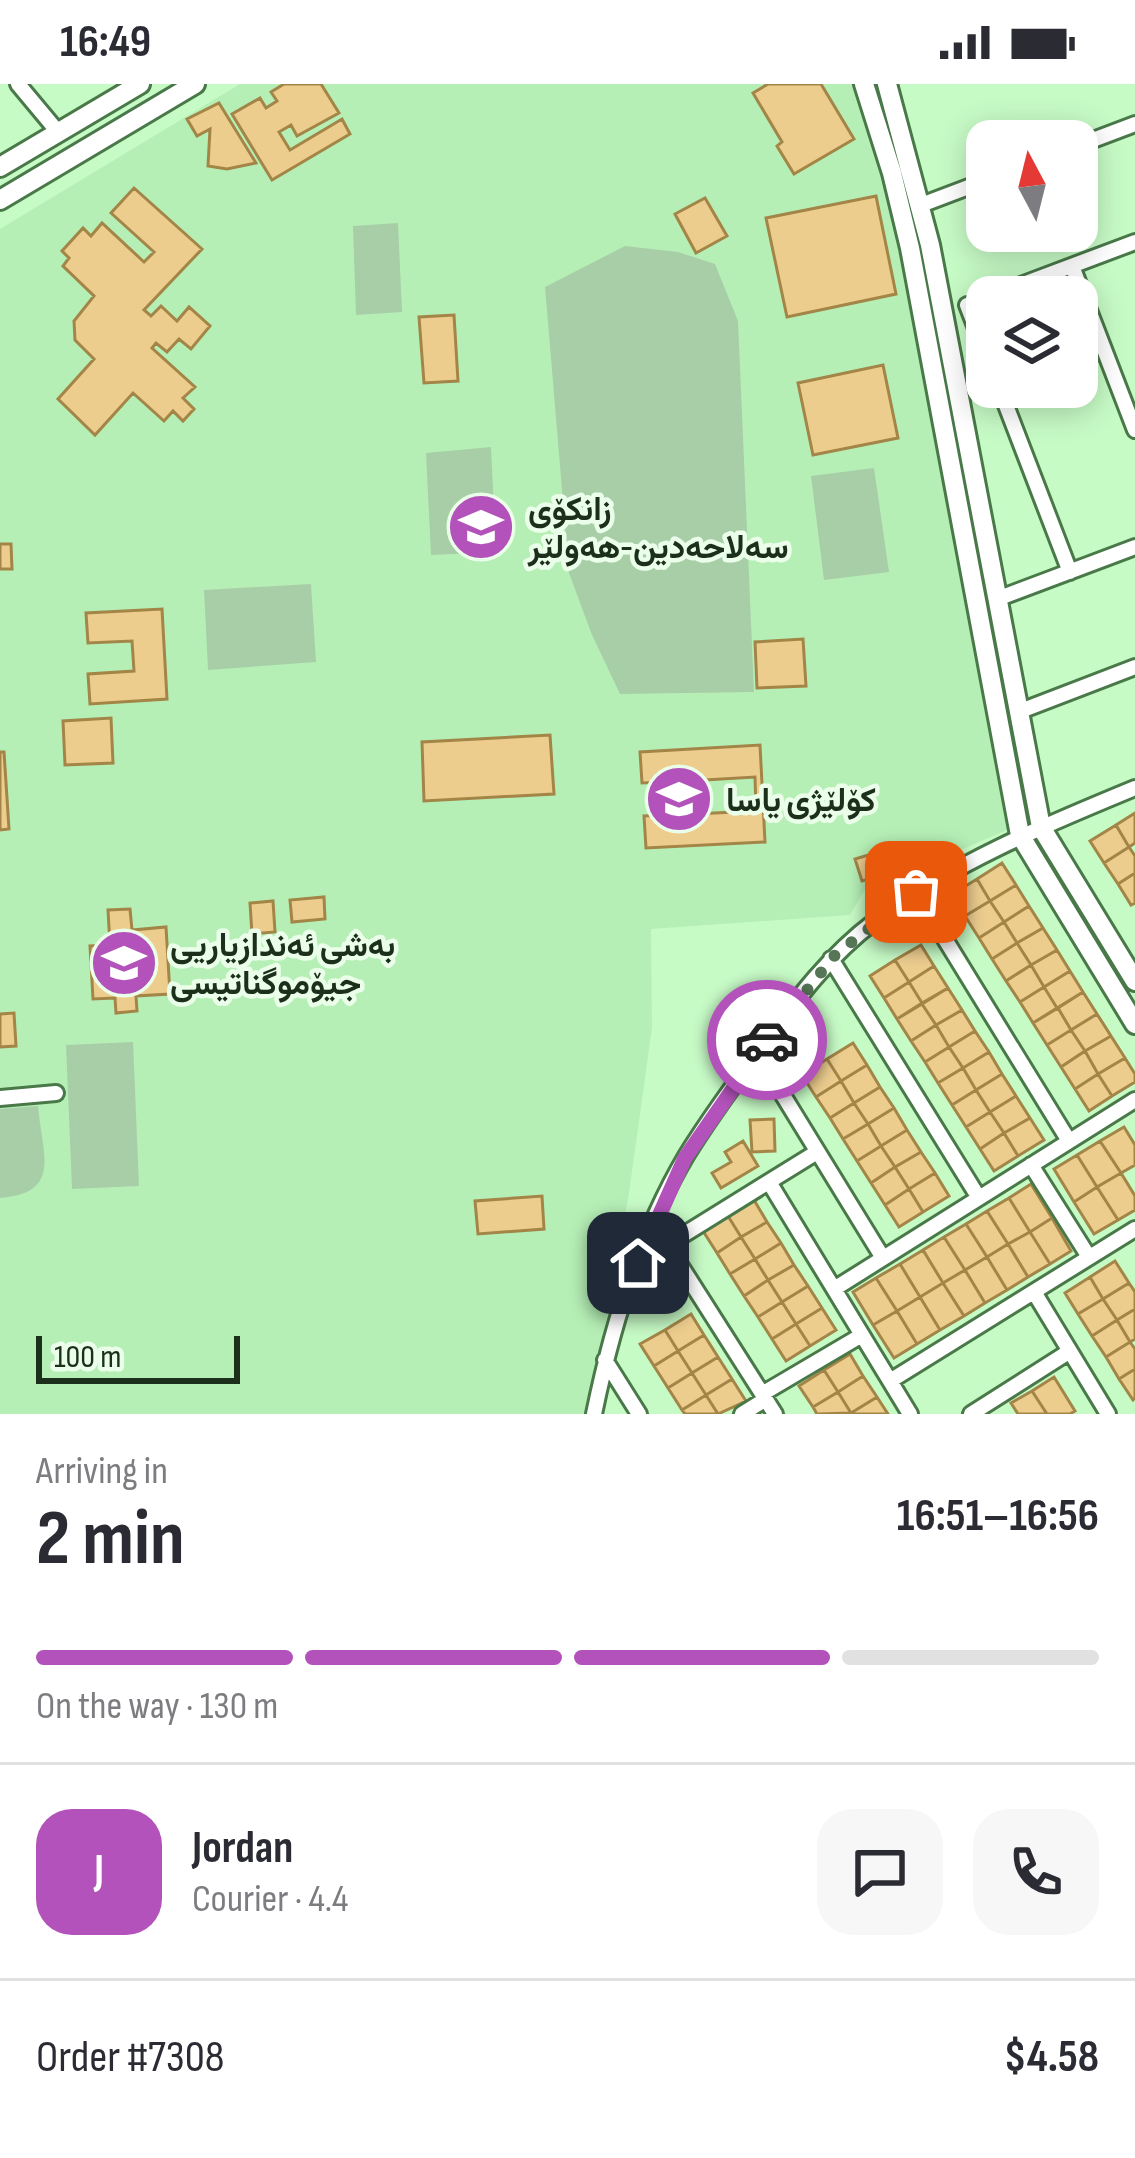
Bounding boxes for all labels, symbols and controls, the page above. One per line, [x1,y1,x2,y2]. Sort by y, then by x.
text: 16:49 [60,15,151,70]
north arrow [966,120,1098,252]
map controls [966,120,1098,408]
button: layers [966,276,1098,408]
place label: زانکۆی سەلاحەدین-هەولێر [527,490,789,568]
school or university icon: زانکۆی سەلاحەدین-هەولێر [446,492,516,562]
school or university icon: کۆلێژی یاسا [644,764,714,834]
place label: کۆلێژی یاسا [726,781,876,821]
pin [865,841,967,943]
icon: bag [883,859,949,925]
place label: بەشی ئەندازیاریی جیۆموگناتیسی [170,926,395,1004]
school or university icon: بەشی ئەندازیاریی جیۆموگناتیسی [89,928,159,998]
courier [707,980,827,1100]
icon: car [734,1007,800,1073]
pin [587,1212,689,1314]
icon: home [605,1230,671,1296]
scale bar [36,1330,240,1383]
text: 100 m [54,1337,121,1377]
text: Arriving in [36,1448,168,1495]
text: 16:51–16:56 [897,1489,1099,1544]
text: 2 min [36,1493,185,1586]
text: On the way · 130 m [36,1683,278,1730]
button: chat [817,1809,943,1935]
button: phone [973,1809,1099,1935]
text: Jordan [192,1821,293,1876]
text: J [94,1844,104,1899]
text: Courier · 4.4 [192,1876,348,1923]
text: Order #7308 [36,2030,224,2085]
text: $4.58 [1004,2030,1099,2085]

